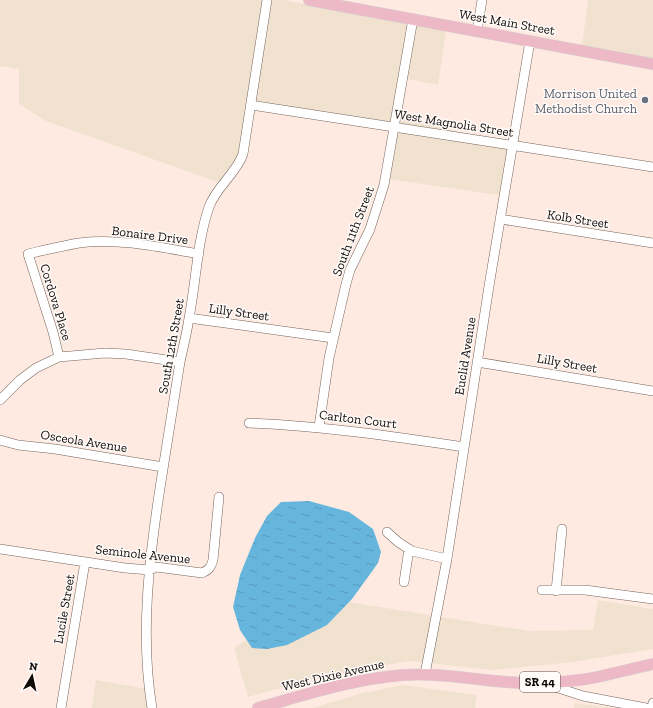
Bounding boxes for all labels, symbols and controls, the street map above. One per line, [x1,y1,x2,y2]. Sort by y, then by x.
street label: West Main Street [458,6,556,38]
place label: Morrison United Methodist Church [535,86,638,116]
marker: Morrison United Methodist Church [640,95,650,105]
street label: West Magnolia Street [393,106,515,140]
street label: South 11th Street [329,184,377,278]
street label: Kolb Street [546,207,610,231]
street label: Bonaire Drive [111,223,189,247]
street label: Cordova Place [37,262,75,342]
street label: South 12th Street [155,297,187,395]
street label: Lilly Street [208,300,270,324]
street label: Euclid Avenue [451,316,479,396]
street label: Lilly Street [536,350,599,376]
street label: Carlton Court [318,407,398,431]
street label: Osceola Avenue [40,427,128,455]
street label: Seminole Avenue [95,542,191,566]
street label: Lucile Street [50,573,78,645]
north arrow [12,656,52,696]
street label: West Dixie Avenue [281,656,385,694]
text: N [28,660,39,674]
road number: SR 44 [520,672,560,692]

